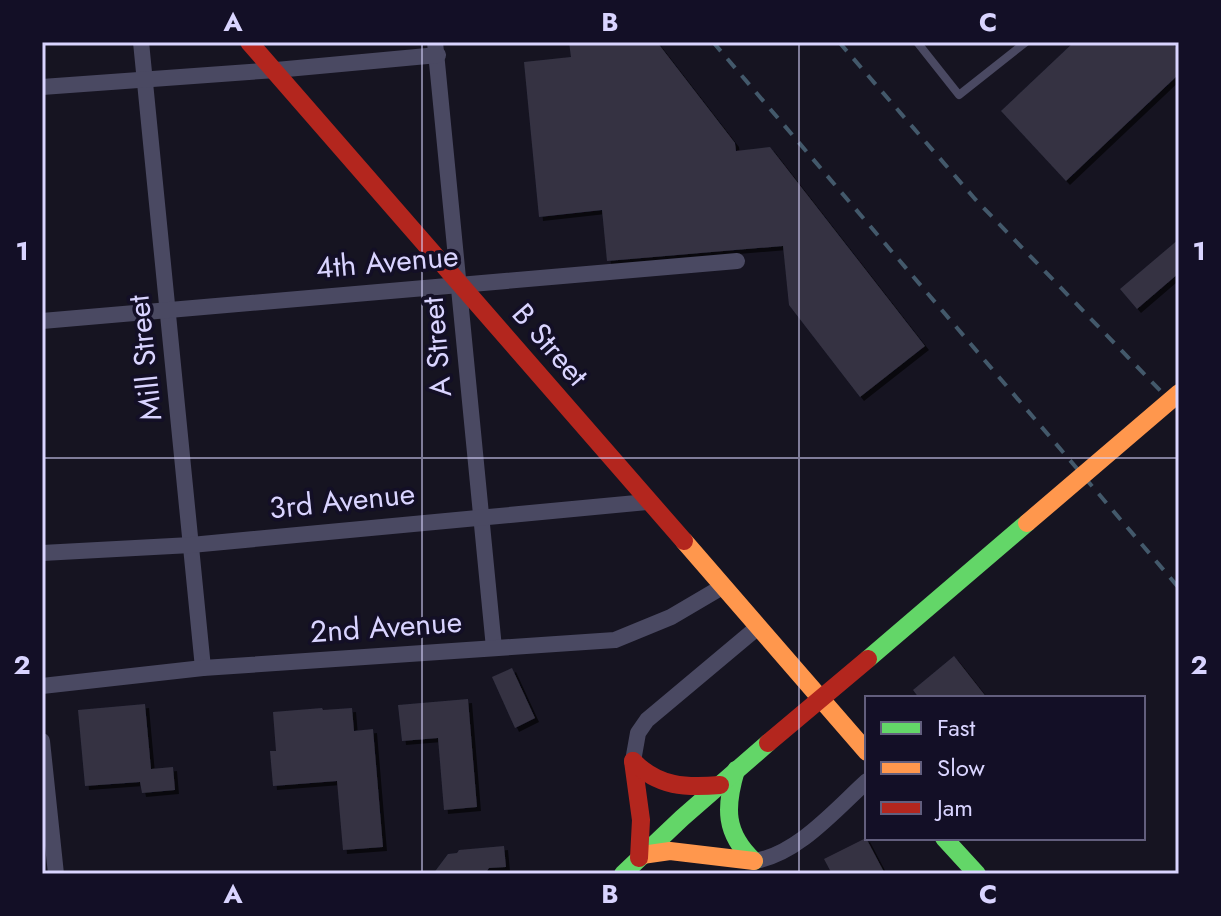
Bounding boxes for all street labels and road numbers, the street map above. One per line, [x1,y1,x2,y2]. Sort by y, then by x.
street label: 4th Avenue [314,234,460,289]
street label: Mill Street [116,292,172,423]
street label: A Street [411,294,462,399]
street label: B Street [502,294,599,396]
street label: 3rd Avenue [267,471,417,530]
street label: 2nd Avenue [308,600,463,653]

